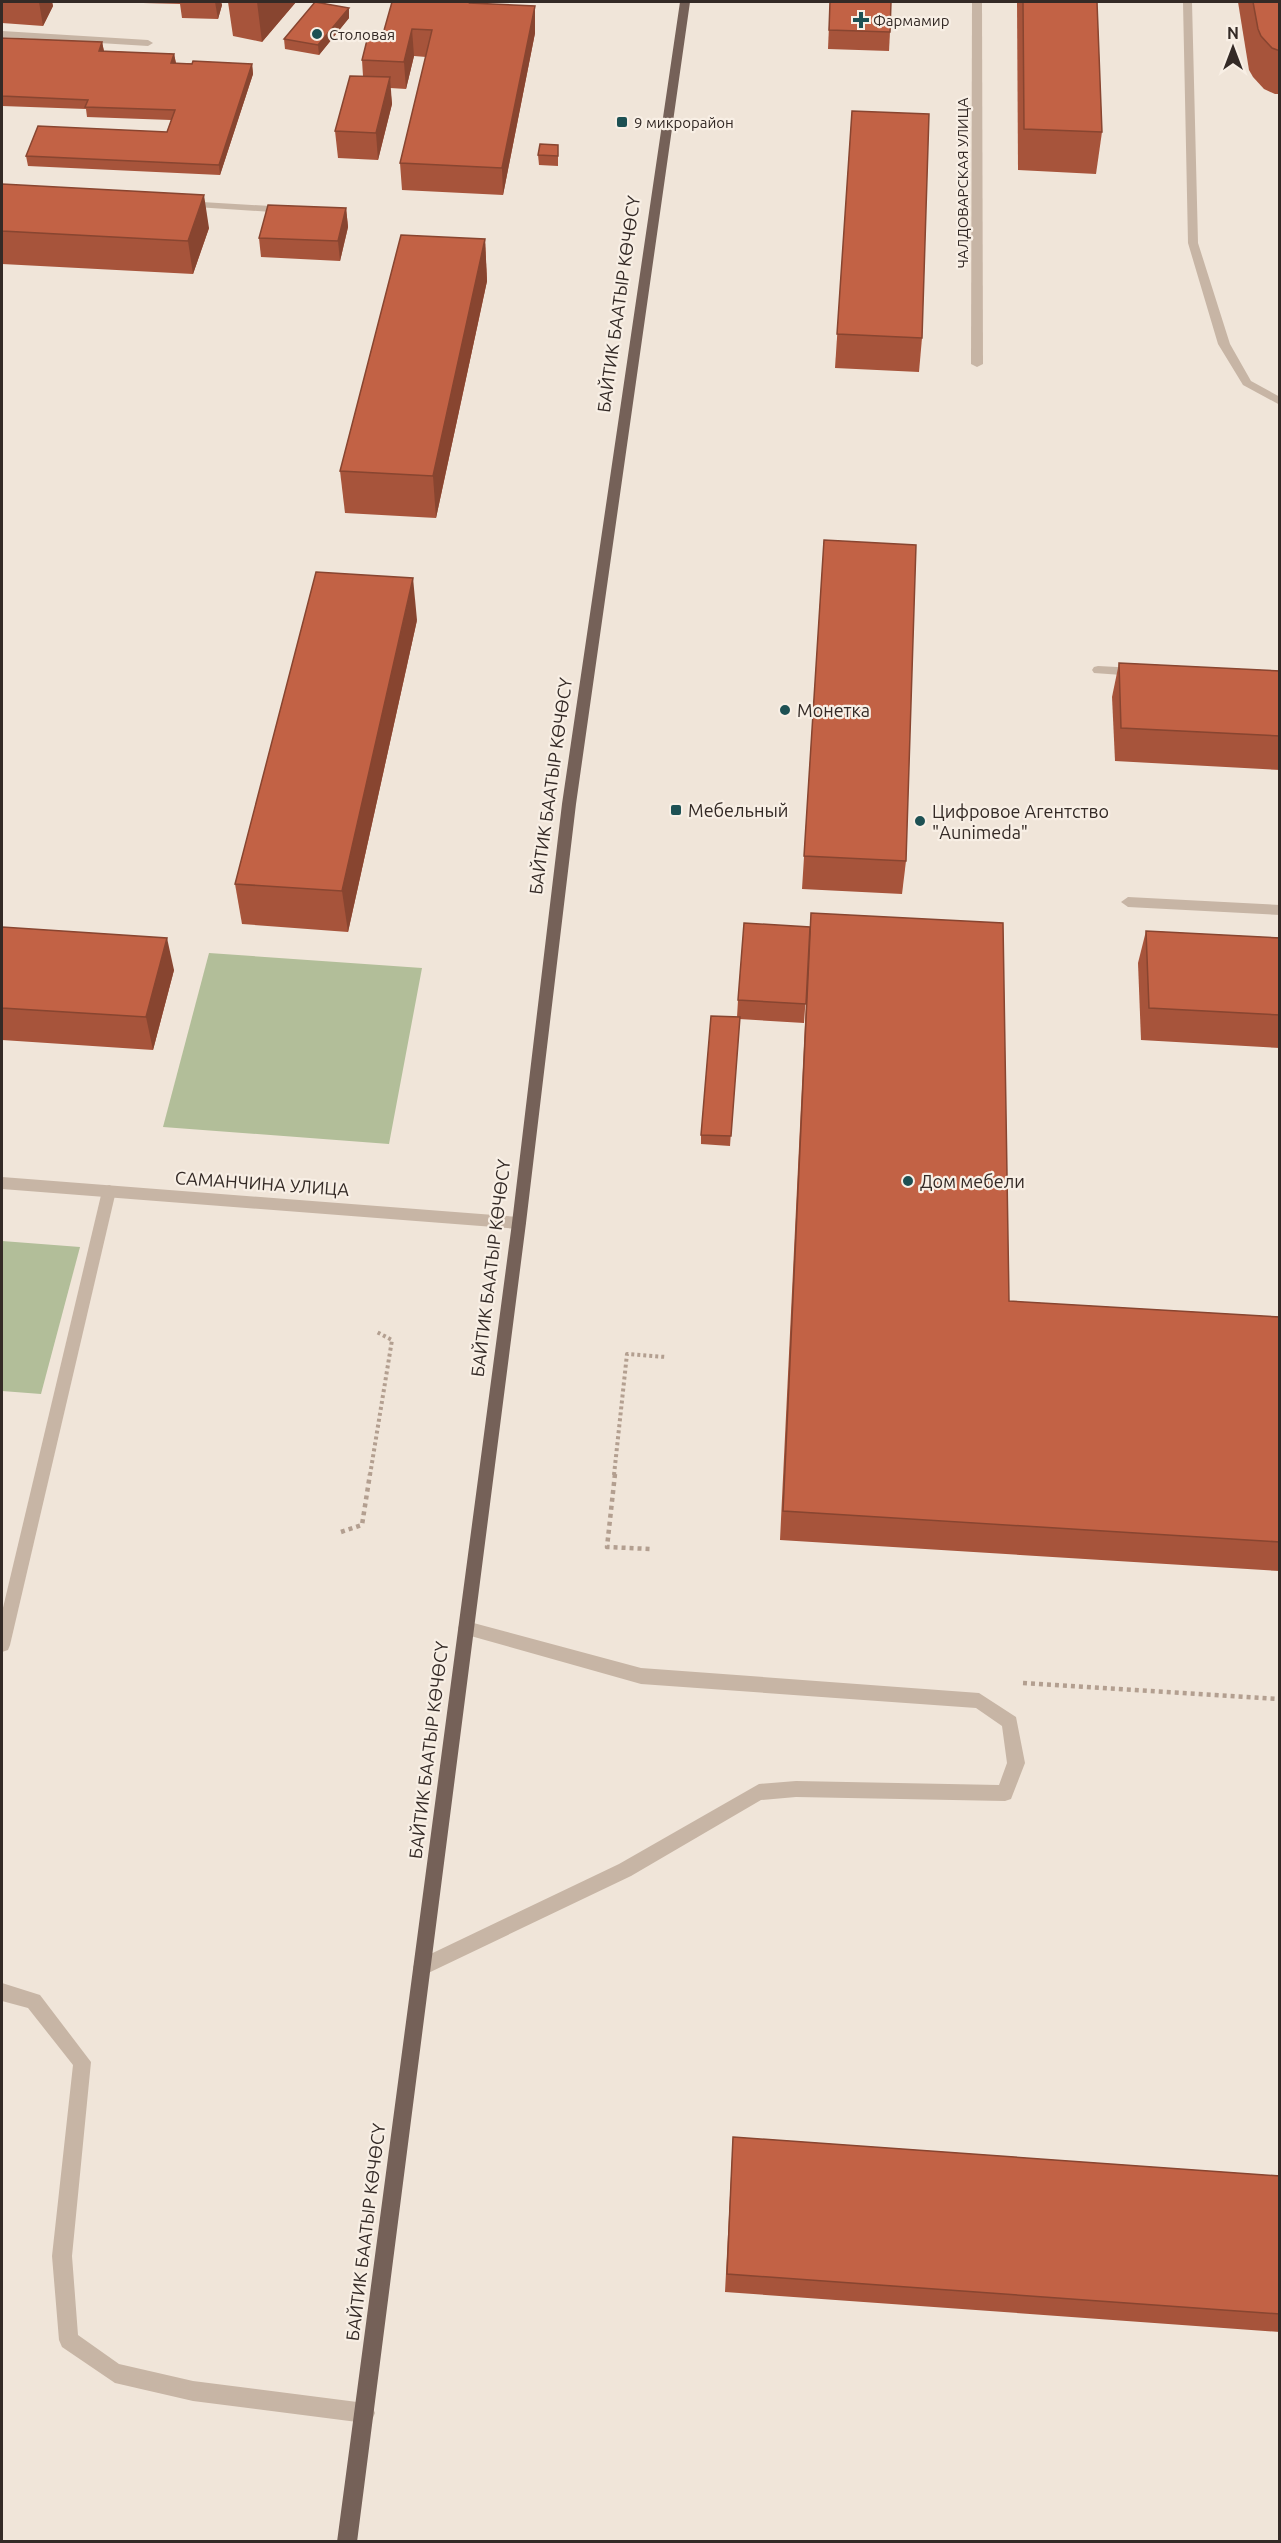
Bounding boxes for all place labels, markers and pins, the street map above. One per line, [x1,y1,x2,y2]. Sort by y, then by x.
place label: Фармамир [873,12,949,29]
marker: Фармамир [854,13,868,27]
place label: Столовая [329,26,395,43]
marker: Столовая [310,27,324,41]
place label: 9 микрорайон [634,114,734,131]
marker: 9 микрорайон [615,115,629,129]
place label: Монетка [797,700,870,720]
marker: Монетка [778,703,792,717]
place label: Мебельный [688,800,788,820]
place label: Цифровое Агентство "Aunimeda" [932,801,1109,842]
marker: Мебельный [669,803,683,817]
marker: Цифровое Агентство "Aunimeda" [913,814,927,828]
place label: Дом мебели [920,1171,1025,1191]
marker: Дом мебели [901,1174,915,1188]

